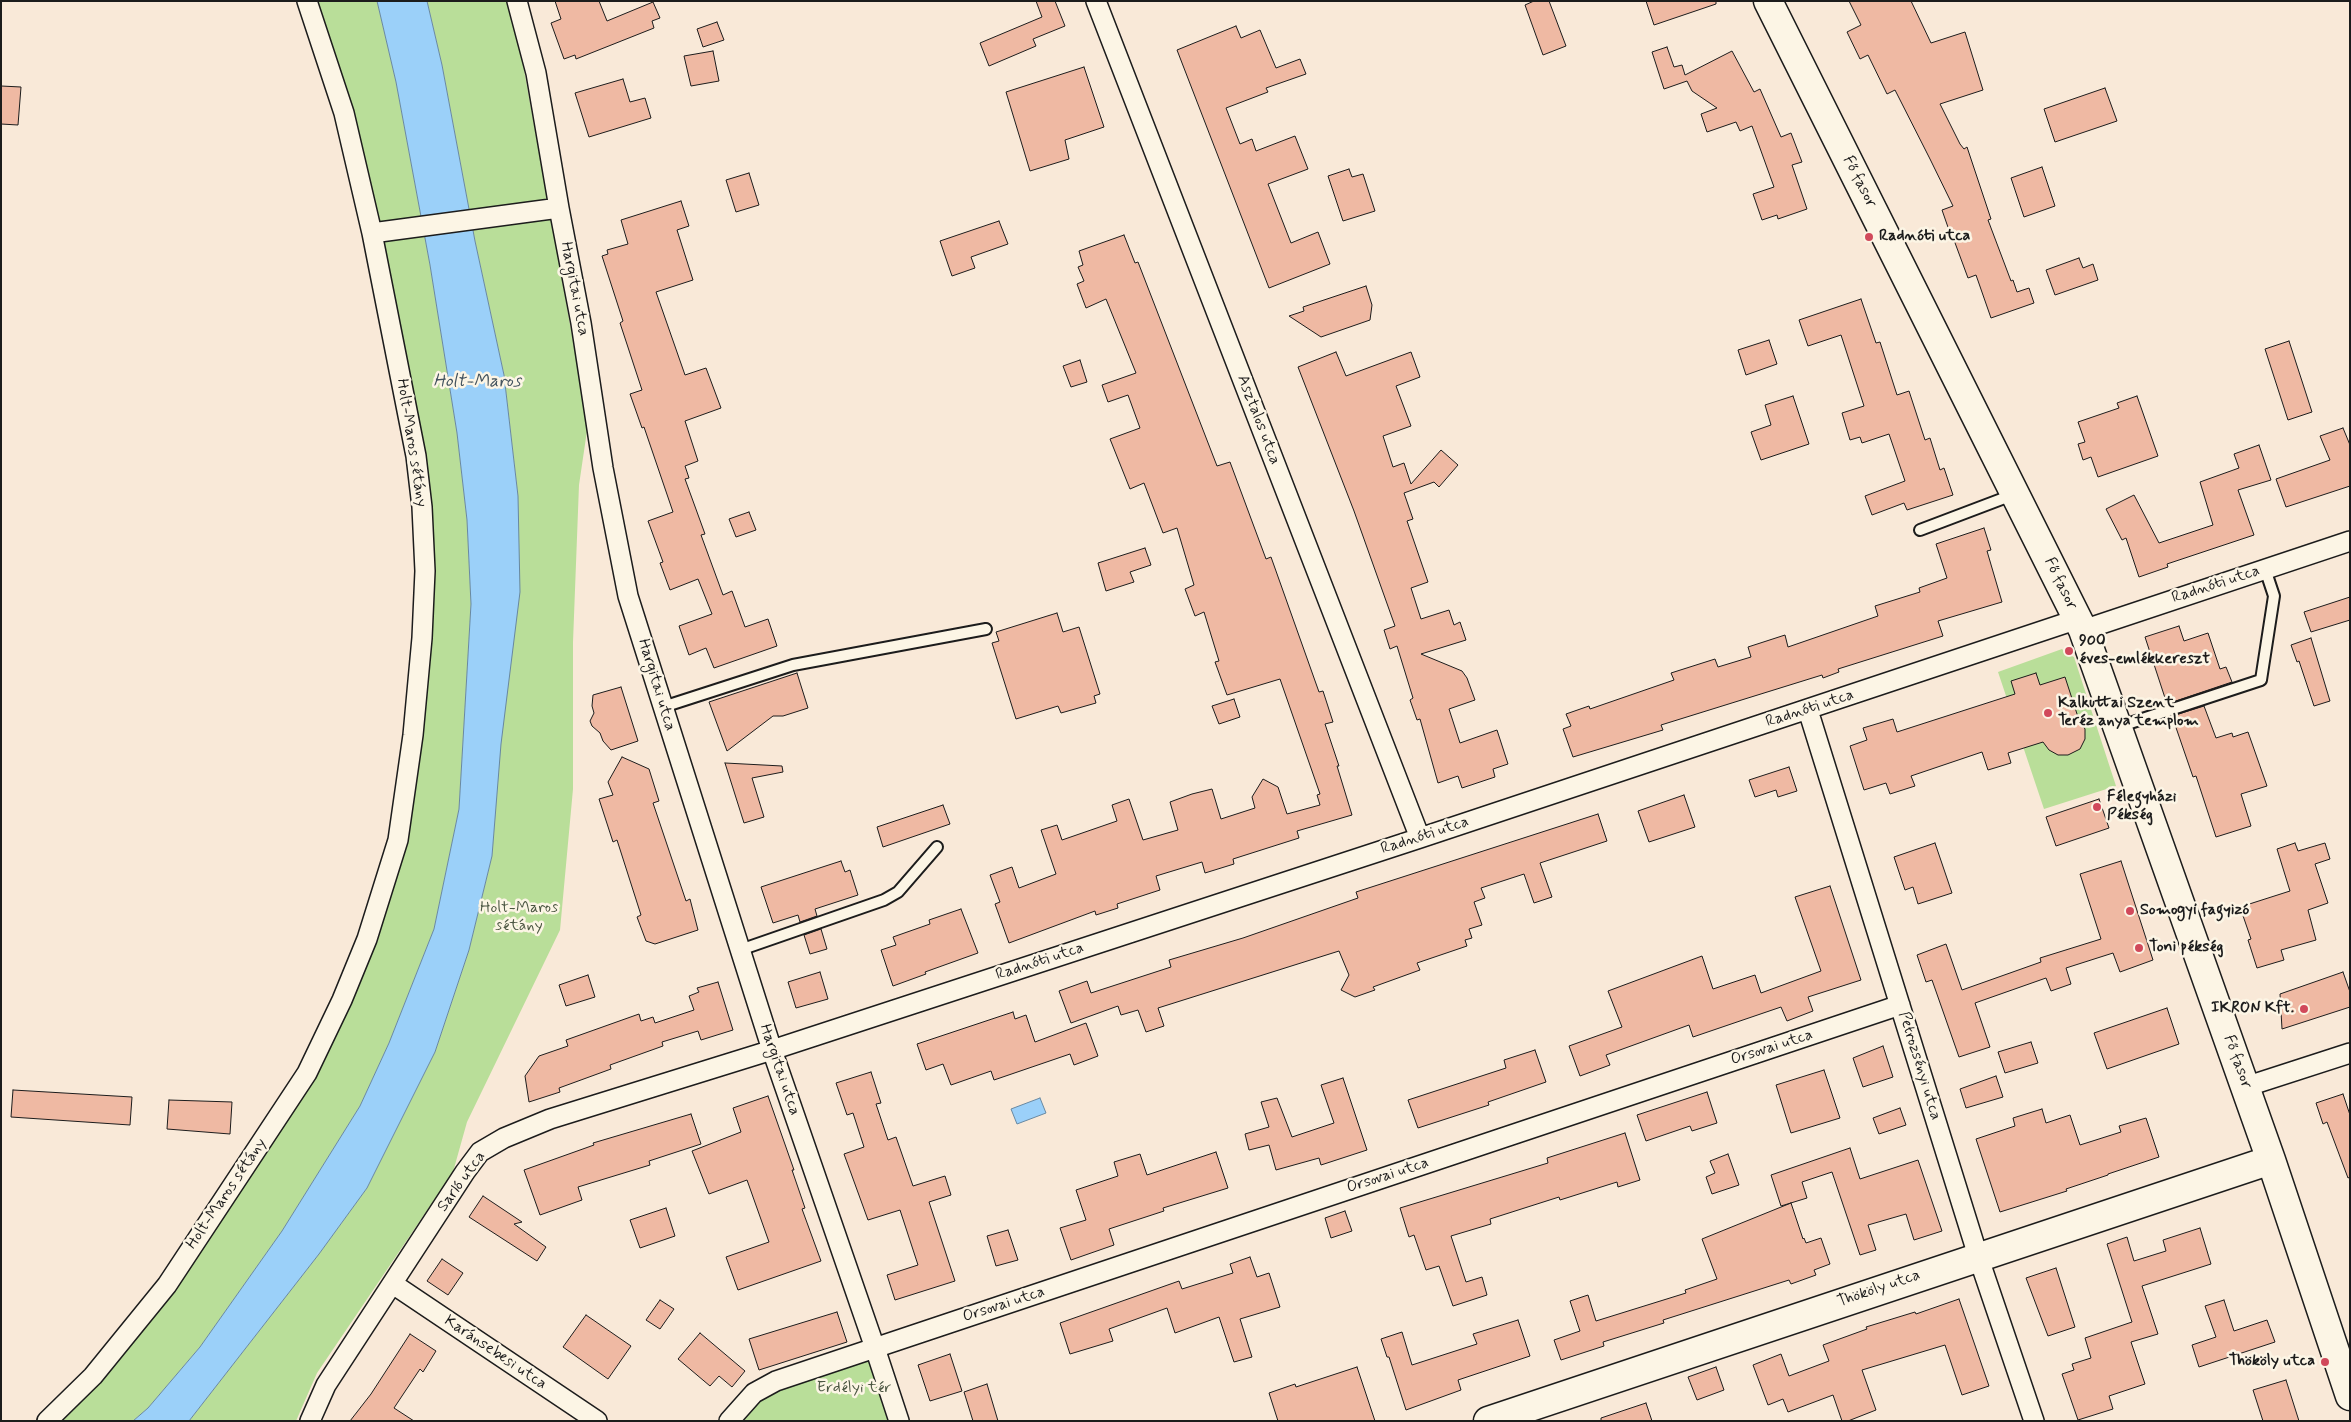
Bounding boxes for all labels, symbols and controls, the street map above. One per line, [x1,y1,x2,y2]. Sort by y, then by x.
street label: Fő fasor [1838,153,1880,211]
place label: Radnóti utca [1879,227,1970,247]
marker: Radnóti utca [1863,231,1875,243]
street label: Hargitai utca [555,240,593,338]
water label: Holt-Maros [433,371,521,393]
street label: Asztalos utca [1232,372,1284,468]
street label: Holt-Maros sétány [391,377,431,509]
street label: Fő fasor [2039,555,2081,613]
street label: Radnóti utca [2170,562,2262,608]
place label: 900 éves-emlékkereszt [2079,632,2210,670]
street label: Hargitai utca [633,637,679,733]
marker: 900 éves-emlékkereszt [2063,645,2075,657]
street label: Radnóti utca [1764,686,1856,732]
place label: Kalkuttai Szent Teréz anya templom [2058,694,2199,732]
marker: Kalkuttai Szent Teréz anya templom [2042,707,2054,719]
place label: Félegyházi Pékség [2107,788,2176,826]
marker: Félegyházi Pékség [2091,801,2103,813]
street label: Radnóti utca [1379,813,1471,859]
park label: Holt-Maros sétány [480,899,558,937]
place label: Somogyi fagyizó [2140,901,2249,921]
marker: Somogyi fagyizó [2124,905,2136,917]
place label: Toni pékség [2149,938,2223,958]
street label: Radnóti utca [994,939,1086,985]
marker: Toni pékség [2133,942,2145,954]
place label: IKRON Kft. [2211,999,2294,1019]
marker: IKRON Kft. [2298,1003,2310,1015]
street label: Petrozsényi utca [1893,1009,1945,1123]
street label: Hargitai utca [754,1022,804,1118]
street label: Orsovai utca [1729,1026,1815,1070]
street label: Fő fasor [2218,1032,2256,1092]
street label: Holt-Maros sétány [183,1135,271,1253]
street label: Sarló utca [434,1148,490,1216]
street label: Orsovai utca [1345,1154,1431,1198]
street label: Thököly utca [1835,1266,1923,1312]
street label: Orsovai utca [961,1283,1047,1327]
street label: Karánsebesi utca [440,1312,550,1394]
place label: Thököly utca [2229,1352,2315,1372]
marker: Thököly utca [2319,1356,2331,1368]
park label: Erdélyi tér [817,1379,891,1399]

